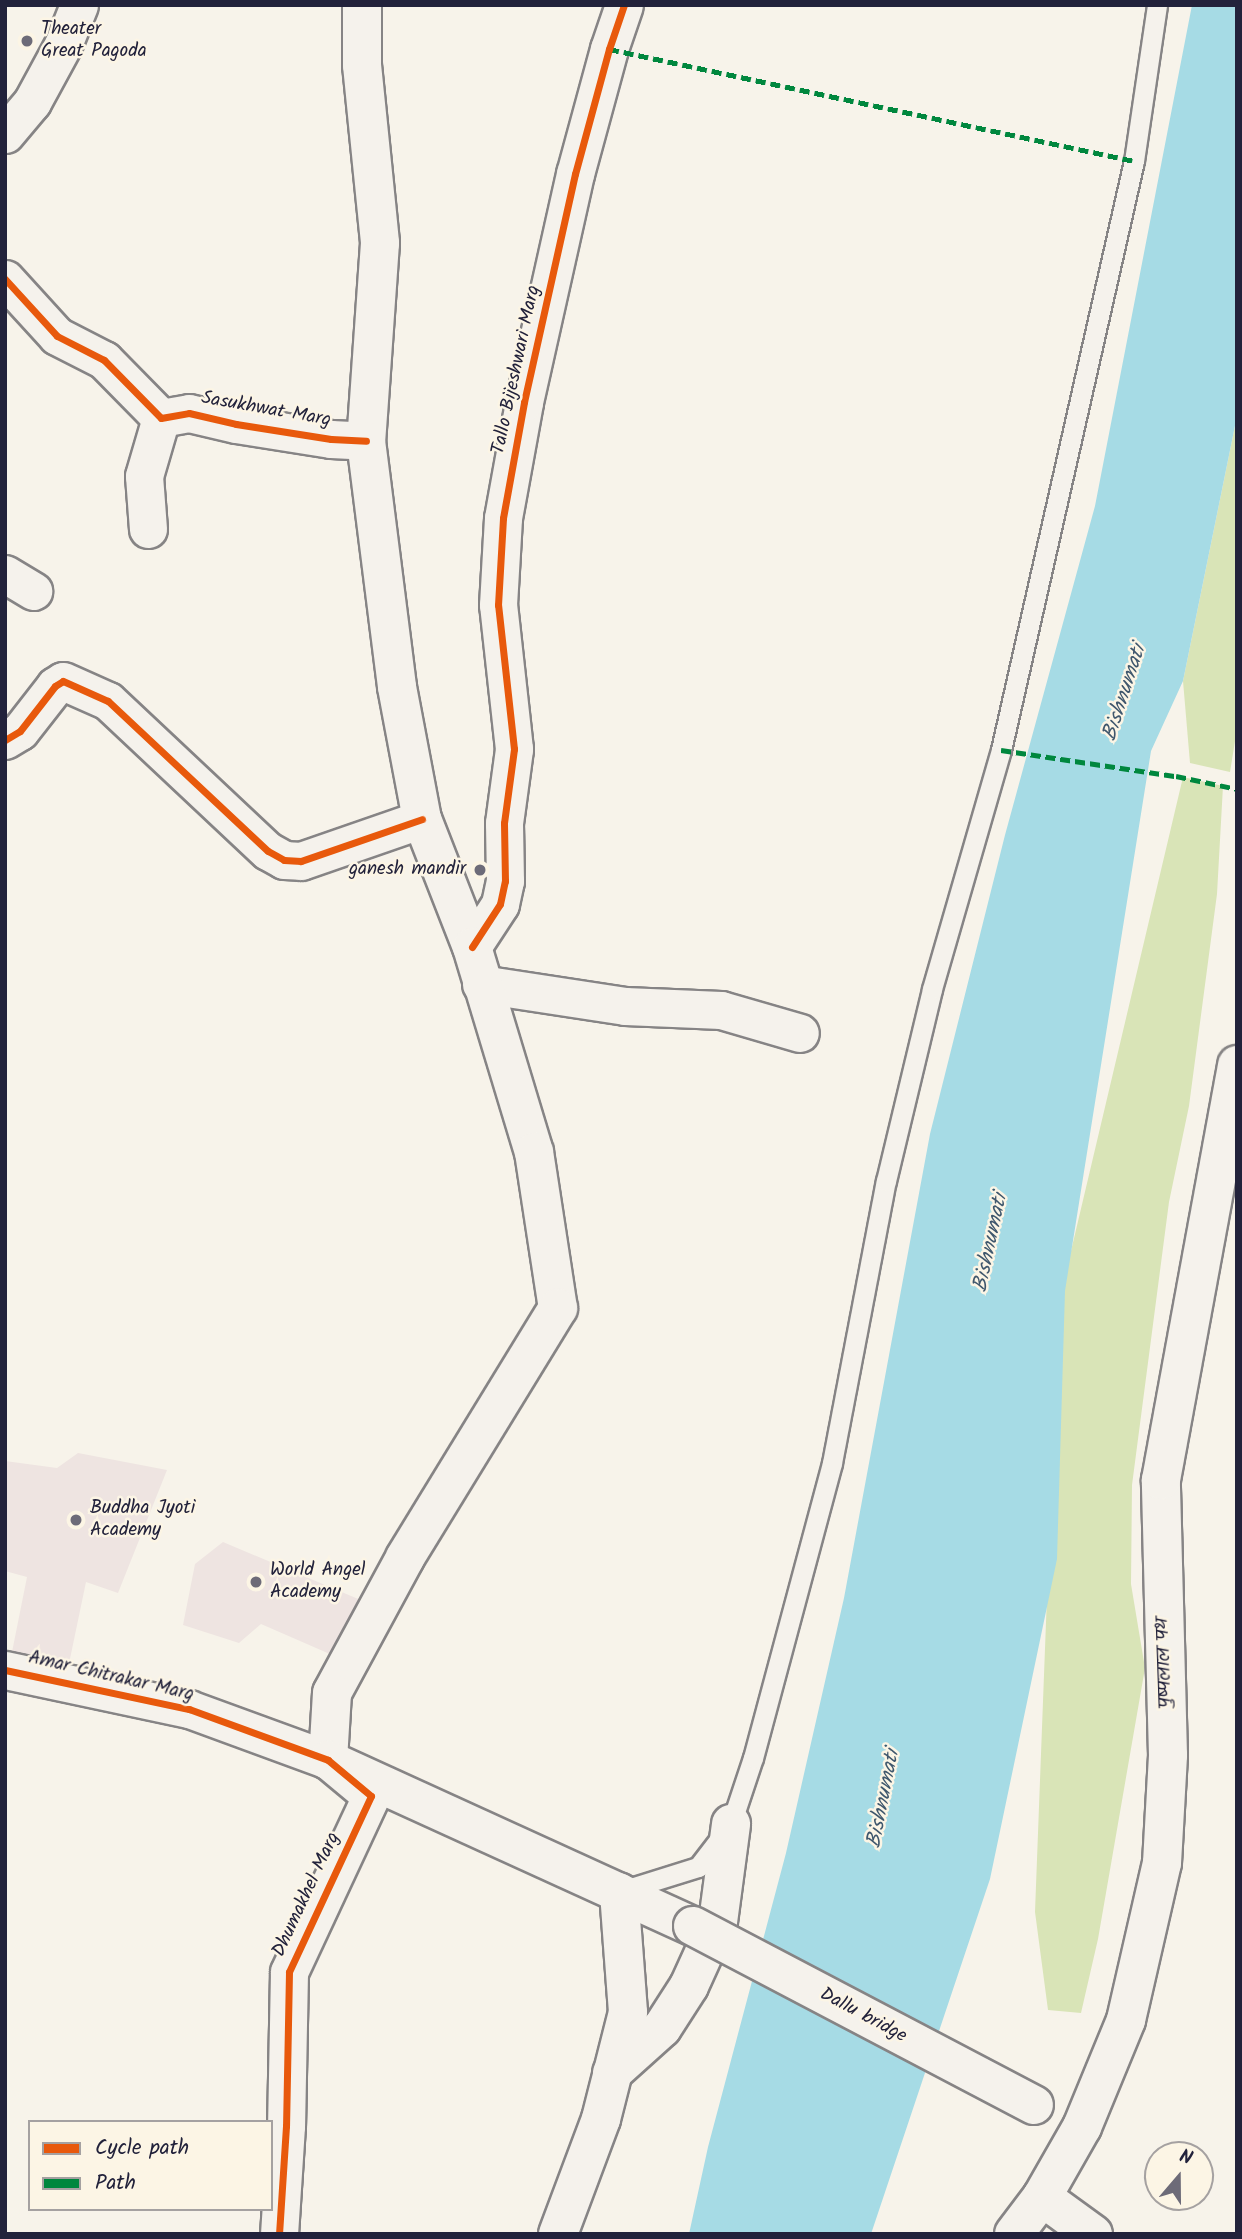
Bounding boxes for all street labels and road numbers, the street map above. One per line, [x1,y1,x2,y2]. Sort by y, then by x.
street label: Tallo Bijeshwari Marg [488,283,546,457]
street label: Sasukhwat Marg [199,387,333,433]
street label: पुष्पलाल पथ [1152,1618,1178,1708]
street label: Amar Chitrakar Marg [26,1647,196,1707]
street label: Dhumakhel Marg [268,1829,346,1961]
street label: Dallu bridge [816,1984,910,2048]

